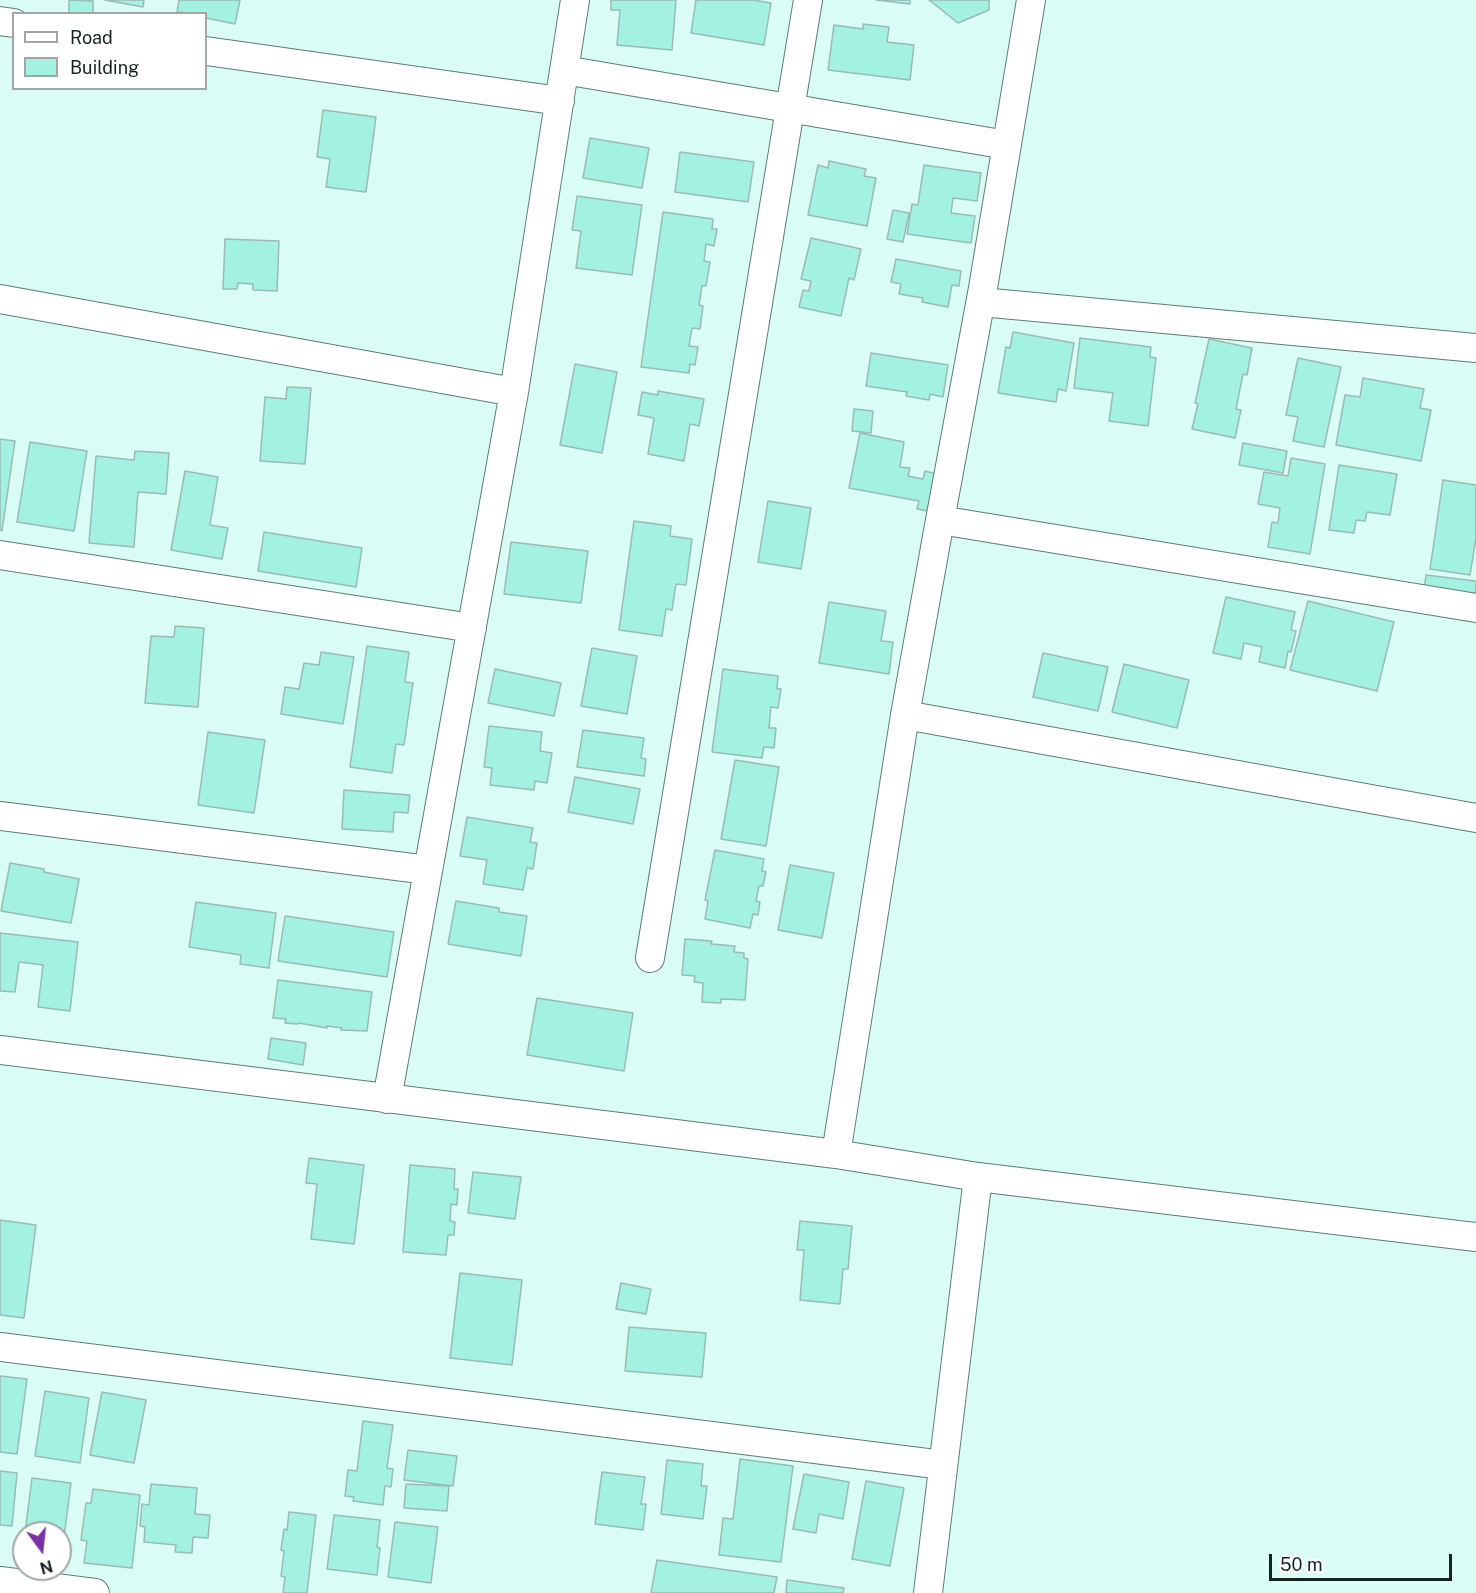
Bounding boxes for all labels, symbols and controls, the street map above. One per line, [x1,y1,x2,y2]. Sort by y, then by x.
legend [12,12,207,90]
text: Road [70,27,113,48]
text: Building [70,57,139,78]
north arrow [12,1521,72,1581]
scale bar [1272,1542,1455,1580]
text: 50 m [1280,1554,1323,1575]
text: N [38,1556,55,1578]

